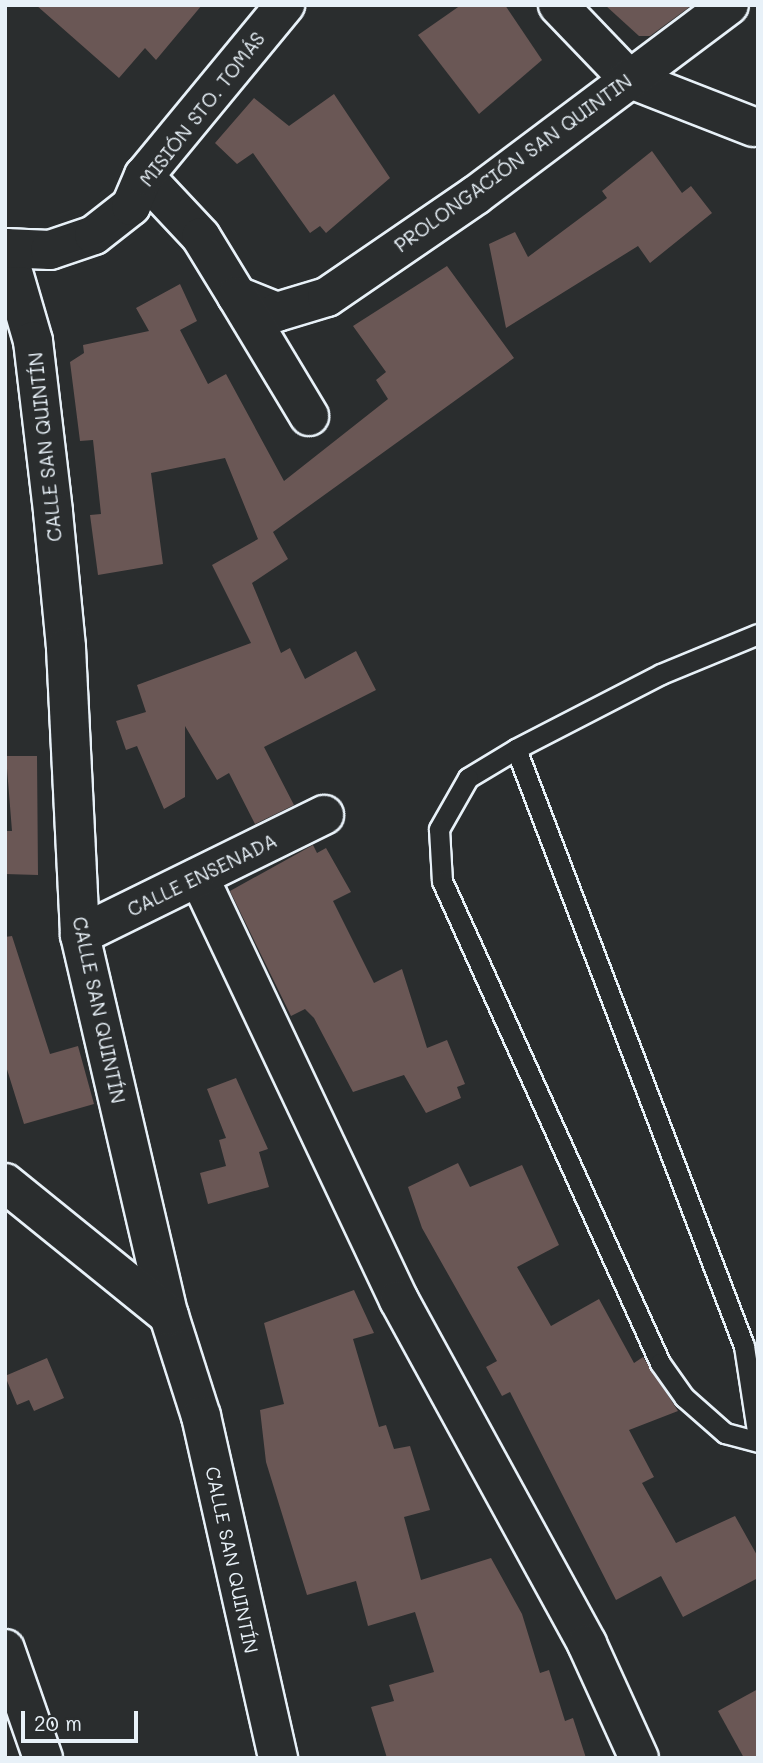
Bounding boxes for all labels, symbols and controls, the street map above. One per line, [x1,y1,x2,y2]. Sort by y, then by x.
street label: MISIÓN STO. TOMÁS [135,27,269,191]
street label: PROLONGACIÓN SAN QUINTIN [390,69,636,257]
street label: CALLE SAN QUINTÍN [24,351,66,543]
street label: CALLE ENSENADA [124,829,280,921]
street label: CALLE SAN QUINTÍN [68,915,130,1105]
street label: CALLE SAN QUINTÍN [201,1465,263,1655]
scale bar [24,1696,142,1740]
text: 20 m [34,1709,82,1736]

